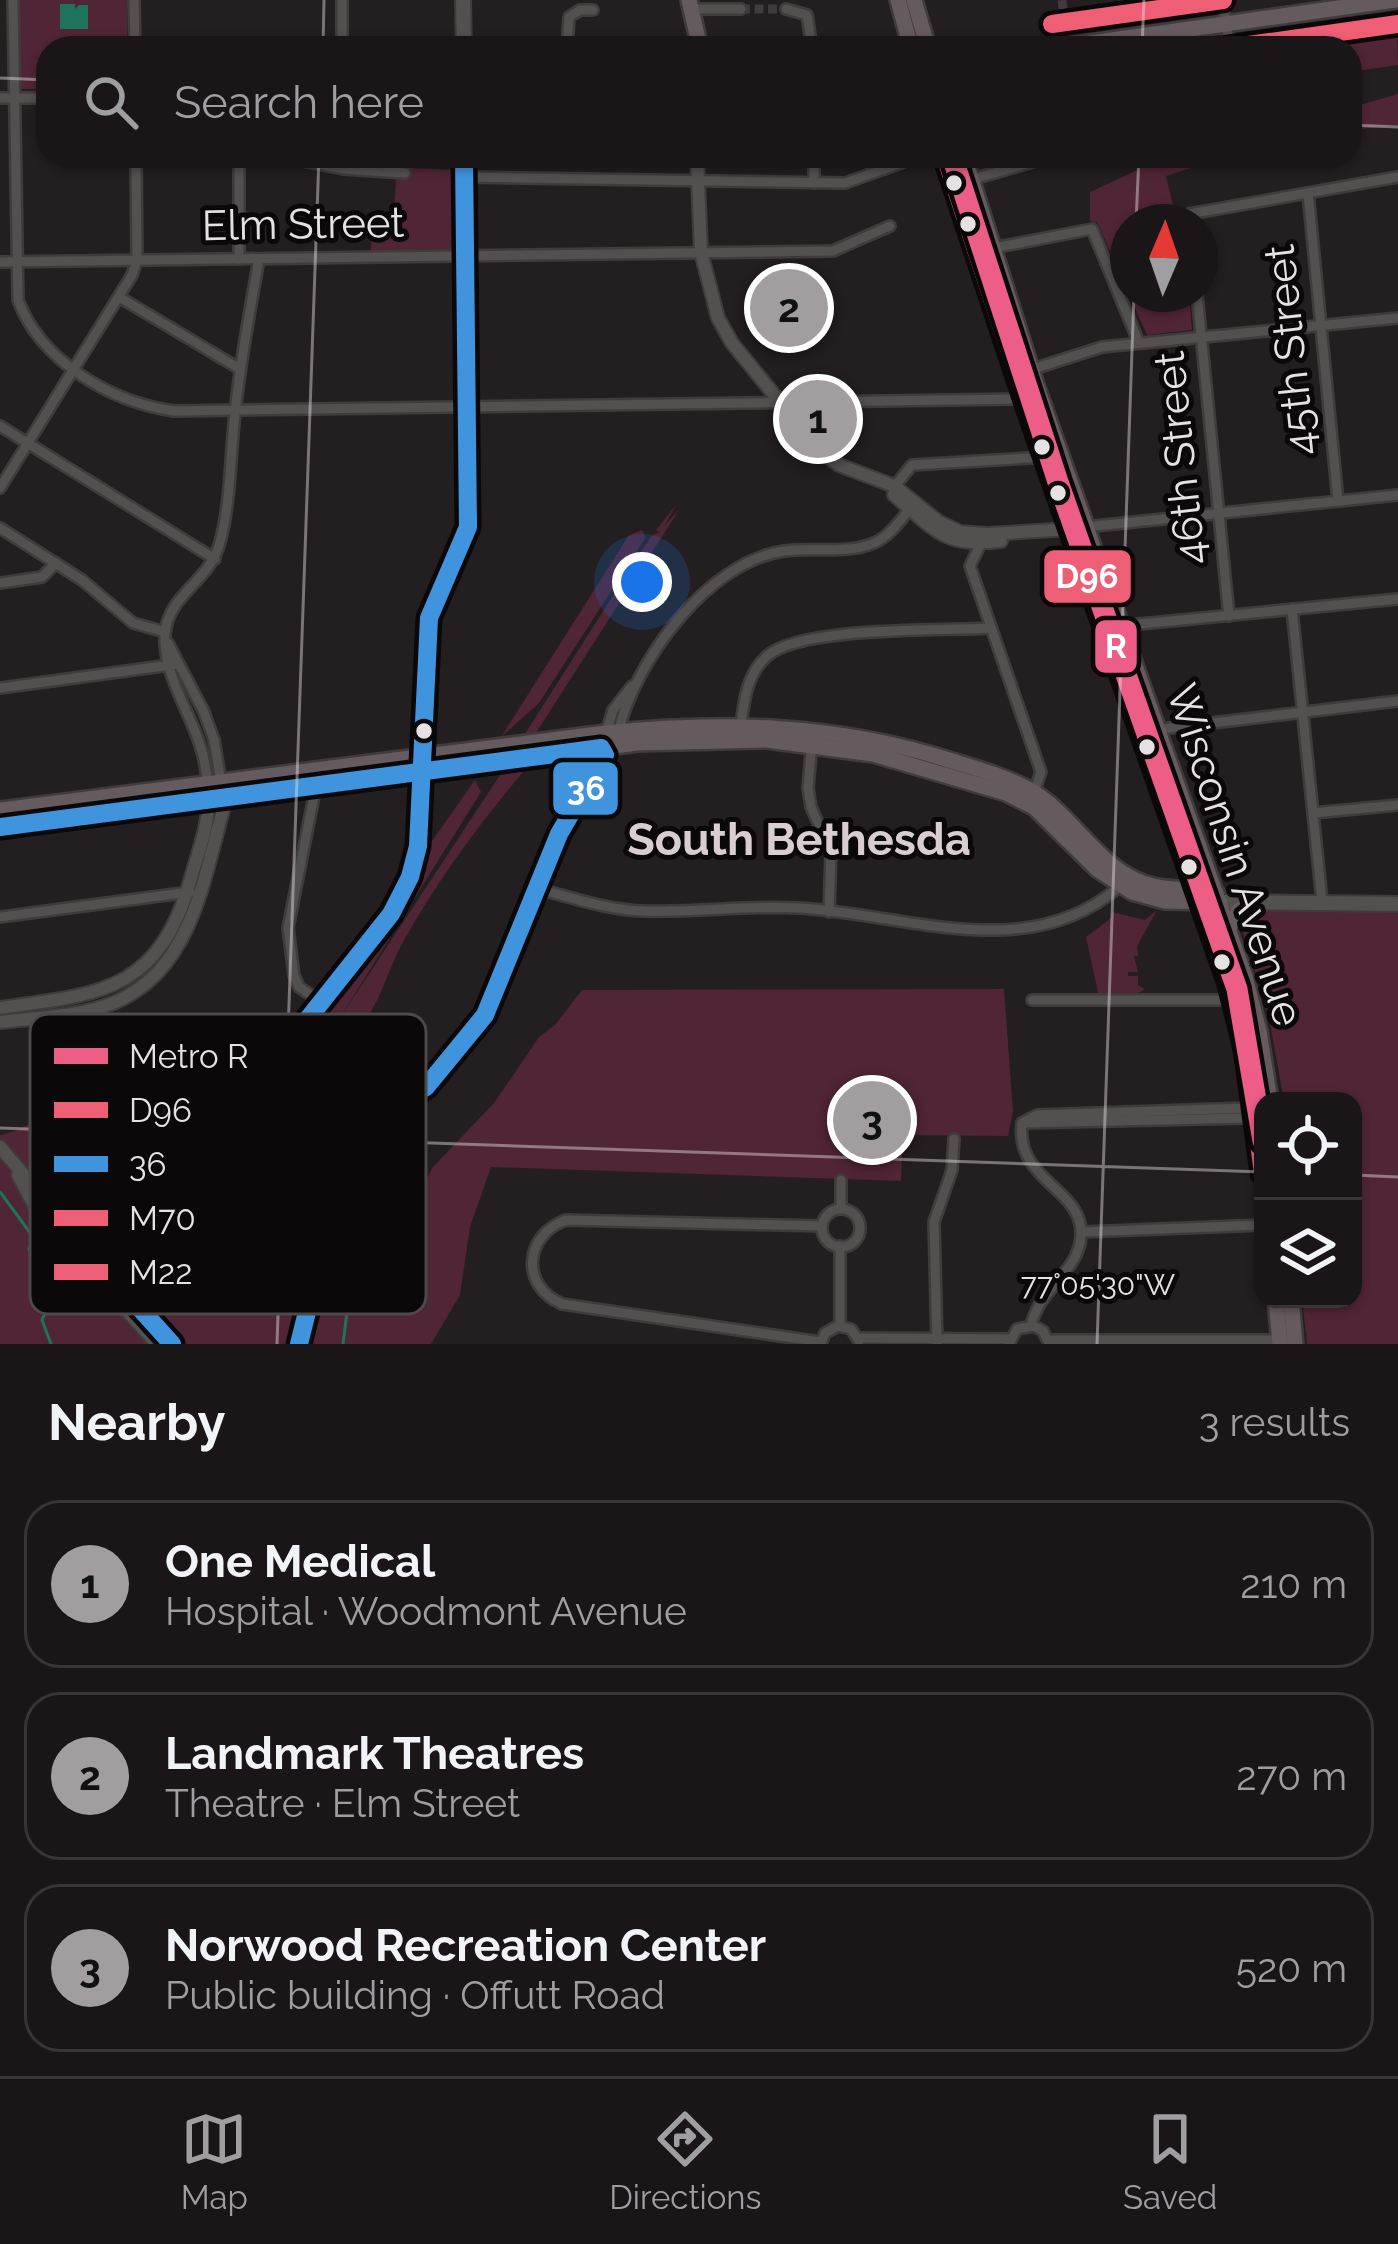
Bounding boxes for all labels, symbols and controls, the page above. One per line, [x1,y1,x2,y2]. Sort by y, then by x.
search box [36,36,1362,168]
icon: search [78,69,144,135]
text: Search here [174,76,424,129]
unlabelled marker [943,172,965,194]
street label: Elm Street [201,198,405,250]
north arrow [1110,204,1218,312]
unlabelled marker [957,213,979,235]
street label: 45th Street [1255,242,1325,458]
pin: 2 [750,263,828,353]
street label: 46th Street [1144,349,1216,567]
pin: 1 [779,374,857,464]
unlabelled marker [1031,436,1053,458]
unlabelled marker [1047,482,1069,504]
line badge: D96 [1042,548,1133,605]
your location [612,552,672,612]
text: D96 [1055,557,1119,596]
line badge: R [1093,618,1139,675]
text: R [1105,627,1127,666]
street label: Wisconsin Avenue [1157,678,1313,1032]
unlabelled marker [413,720,435,742]
unlabelled marker [1136,736,1158,758]
line badge: 36 [551,760,620,817]
text: 36 [567,769,605,808]
district label: South Bethesda [627,813,971,866]
unlabelled marker [1178,856,1200,878]
unlabelled marker [1211,951,1233,973]
legend [30,1014,426,1314]
text: Metro R [129,1037,249,1076]
pin: 3 [833,1075,911,1165]
text: D96 [129,1091,192,1130]
map controls [1254,1092,1362,1308]
button: locate [1254,1092,1362,1200]
text: 36 [129,1145,167,1184]
text: M70 [129,1199,196,1238]
button: layers [1254,1200,1362,1308]
text: M22 [129,1253,192,1292]
text: 77°05'30"W [1021,1267,1176,1302]
text: Nearby [48,1392,225,1452]
text: 3 results [1199,1399,1350,1445]
text: One Medical [165,1535,435,1588]
text: 1 [80,1561,100,1607]
text: 210 m [1240,1561,1347,1607]
text: Hospital · Woodmont Avenue [165,1588,687,1634]
text: Landmark Theatres [165,1727,584,1780]
text: 2 [79,1753,101,1799]
text: 270 m [1236,1753,1347,1799]
text: Theatre · Elm Street [165,1780,520,1826]
text: Norwood Recreation Center [165,1919,766,1972]
text: 3 [79,1945,101,1991]
text: 520 m [1236,1945,1347,1991]
text: Public building · Offutt Road [165,1972,665,2018]
tab: Map [181,2106,248,2217]
tab: Directions [609,2106,762,2217]
tab: Saved [1123,2106,1217,2217]

